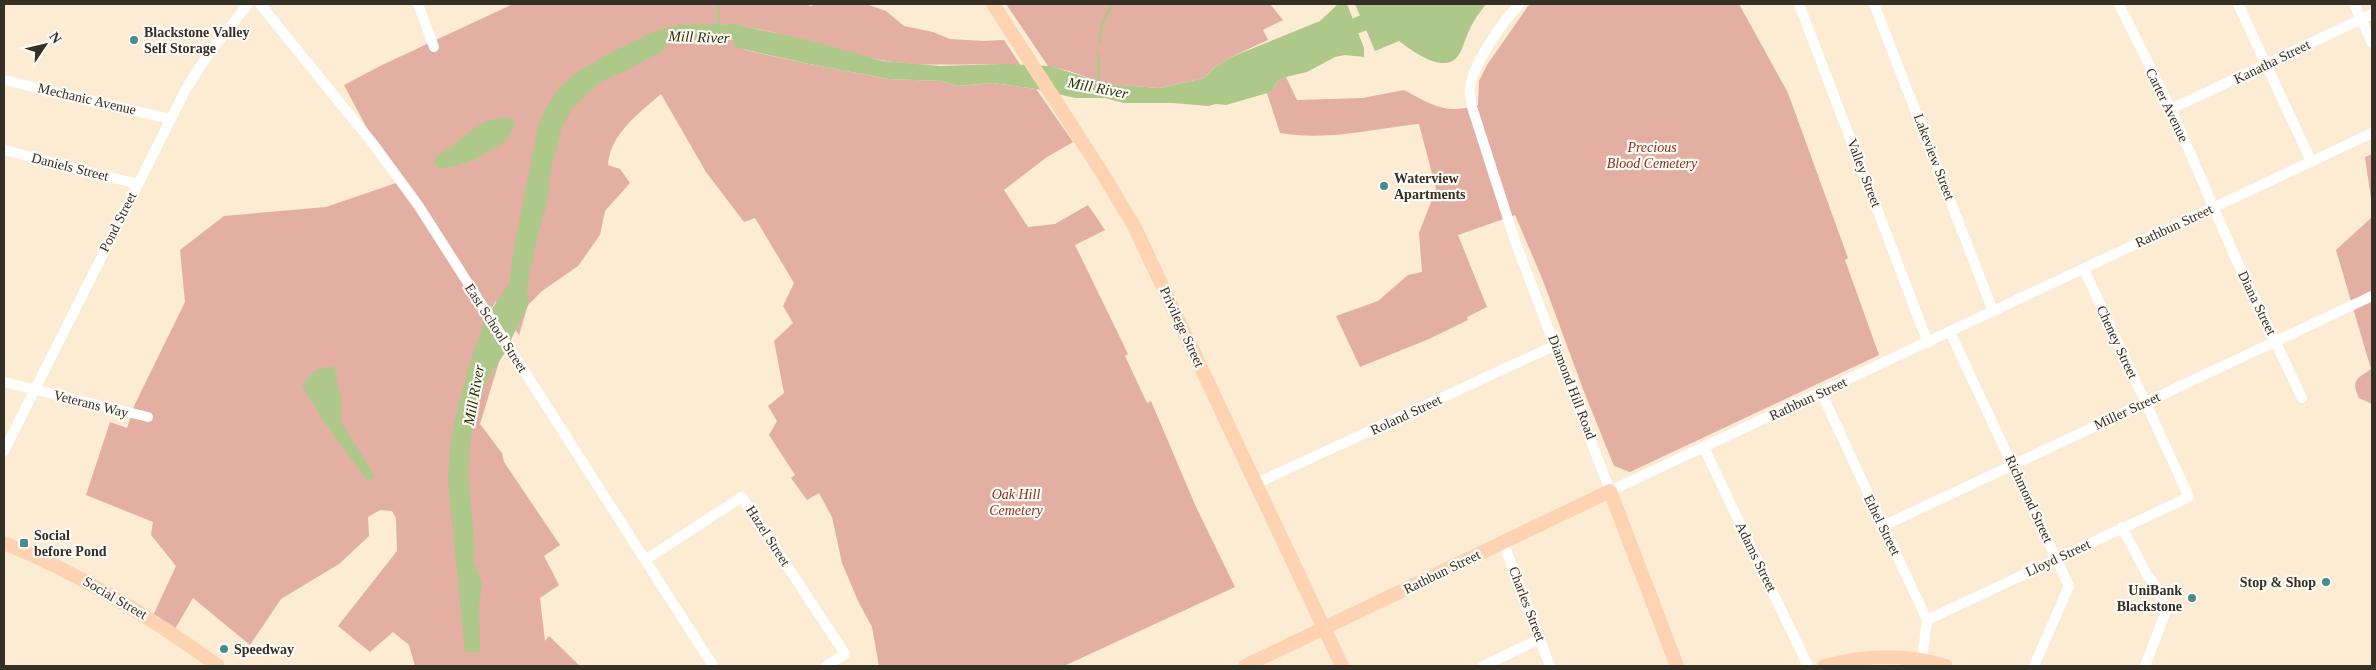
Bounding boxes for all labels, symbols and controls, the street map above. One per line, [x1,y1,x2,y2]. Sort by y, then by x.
north arrow [20,20,70,70]
place label: Blackstone Valley Self Storage [144,25,249,56]
water label: Mill River [667,28,730,46]
text: N [46,29,64,46]
marker: Blackstone Valley Self Storage [128,34,140,46]
street label: Kanatha Street [2232,37,2313,87]
street label: Carter Avenue [2143,66,2191,144]
water label: Mill River [1065,74,1130,102]
street label: Mechanic Avenue [36,80,138,118]
street label: Lakeview Street [1911,112,1957,202]
street label: Valley Street [1844,137,1884,209]
park label: Precious Blood Cemetery [1607,140,1698,171]
street label: Daniels Street [30,150,110,184]
place label: Waterview Apartments [1394,171,1466,202]
marker: Waterview Apartments [1378,180,1390,192]
street label: Pond Street [97,190,139,254]
street label: Rathbun Street [2133,201,2215,250]
street label: Diana Street [2235,268,2279,338]
street label: East School Street [462,281,530,375]
street label: Privilege Street [1157,285,1207,370]
street label: Cheney Street [2094,303,2141,381]
street label: Diamond Hill Road [1545,333,1599,441]
water label: Mill River [461,363,487,428]
street label: Rathbun Street [1767,374,1849,423]
street label: Veterans Way [52,387,130,421]
street label: Miller Street [2092,389,2163,433]
street label: Roland Street [1368,392,1444,438]
street label: Richmond Street [2002,453,2056,545]
park label: Oak Hill Cemetery [989,487,1044,518]
street label: Ethel Street [1861,492,1903,558]
street label: Hazel Street [743,503,793,569]
street label: Adams Street [1733,520,1779,594]
place label: Social before Pond [34,528,107,559]
street label: Lloyd Street [2023,536,2093,580]
marker: Social before Pond [18,537,30,549]
street label: Rathbun Street [1401,547,1483,597]
street label: Charles Street [1506,564,1548,644]
street label: Social Street [80,574,150,622]
place label: Stop & Shop [2240,575,2316,590]
marker: Stop & Shop [2320,576,2332,588]
place label: UniBank Blackstone [2117,583,2182,614]
marker: UniBank Blackstone [2186,592,2198,604]
place label: Speedway [234,642,294,657]
marker: Speedway [218,643,230,655]

